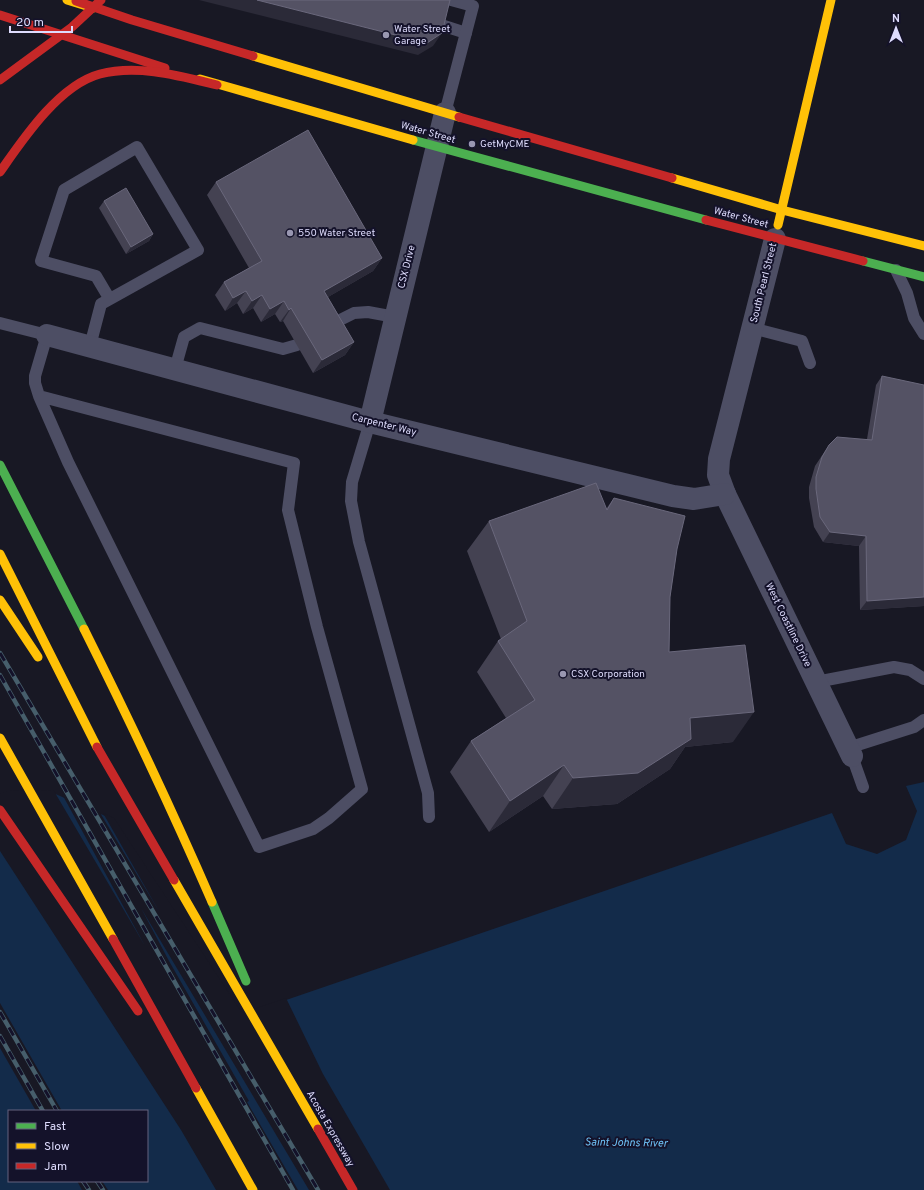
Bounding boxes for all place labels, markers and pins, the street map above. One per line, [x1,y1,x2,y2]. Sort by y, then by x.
place label: Water Street Garage [394,23,450,48]
marker: Water Street Garage [381,30,391,40]
place label: GetMyCME [480,138,530,151]
marker: GetMyCME [467,139,477,149]
place label: 550 Water Street [298,227,375,240]
marker: 550 Water Street [285,228,295,238]
place label: CSX Corporation [571,668,645,681]
marker: CSX Corporation [558,669,568,679]

